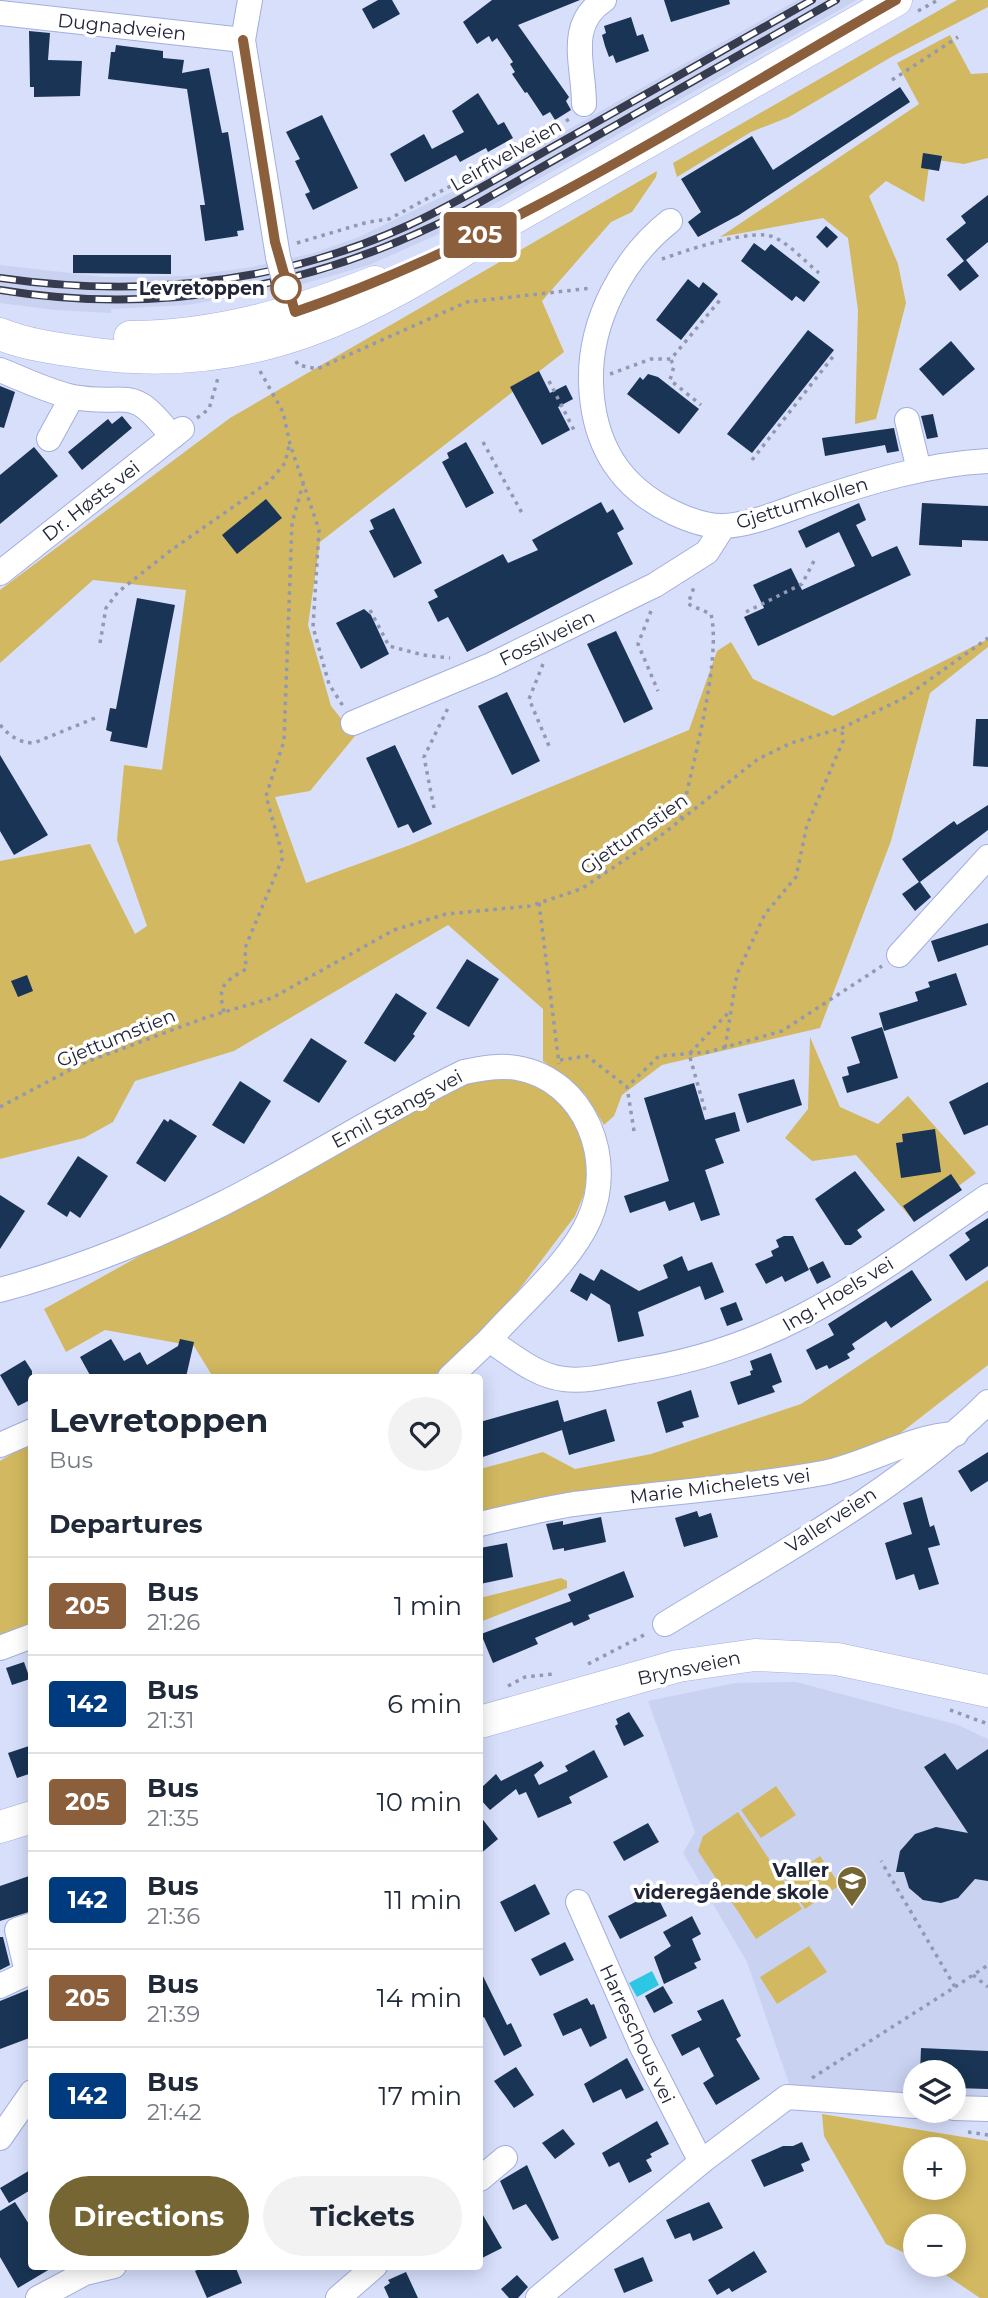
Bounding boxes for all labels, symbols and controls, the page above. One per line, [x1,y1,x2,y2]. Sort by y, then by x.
street label: Dugnadveien [56,9,188,45]
street label: Leirfivelveien [446,114,566,196]
line badge: 205 [440,212,520,258]
text: 205 [458,220,502,249]
marker: Levretoppen [271,273,301,303]
place label: Levretoppen [139,277,265,300]
street label: Dr. Høsts vei [38,456,144,546]
street label: Gjettumkollen [733,472,871,534]
street label: Fossilveien [496,605,598,671]
street label: Gjettumstien [576,788,692,880]
street label: Gjettumstien [53,1004,179,1072]
street label: Emil Stangs vei [328,1065,466,1153]
street label: Ing. Hoels vei [778,1252,898,1336]
button: heart [388,1397,462,1471]
text: Levretoppen [49,1400,268,1440]
text: Bus [49,1446,93,1474]
street label: Marie Michelets vei [628,1464,812,1508]
street label: Vallerveien [781,1482,881,1558]
text: Departures [49,1508,203,1540]
text: Bus [147,1576,199,1608]
text: 1 min [394,1590,462,1622]
text: 205 [65,1591,110,1620]
text: 21:26 [147,1608,200,1636]
street label: Brynsveien [635,1646,743,1690]
text: Bus [147,1674,199,1706]
text: 6 min [387,1688,462,1720]
text: 142 [67,1689,108,1718]
text: 21:31 [147,1706,195,1734]
text: Bus [147,1772,199,1804]
text: 10 min [376,1786,462,1818]
text: 205 [65,1787,110,1816]
text: 21:35 [147,1804,199,1832]
place label: Valler videregående skole [633,1859,829,1904]
school or university icon: Valler videregående skole [835,1864,869,1908]
text: Bus [147,1870,199,1902]
text: 11 min [384,1884,462,1916]
text: 142 [67,1885,108,1914]
text: 21:36 [147,1902,200,1930]
street label: Harreschous vei [595,1961,679,2107]
text: Bus [147,1968,199,2000]
text: 14 min [376,1982,462,2014]
text: 205 [65,1983,110,2012]
text: 21:39 [147,2000,200,2028]
map controls [903,2060,966,2277]
button: layers [903,2060,966,2123]
text: Bus [147,2066,199,2098]
text: 17 min [378,2080,462,2112]
text: 142 [67,2081,108,2110]
text: 21:42 [147,2098,201,2126]
button: + [903,2137,966,2200]
button: Directions [49,2176,249,2256]
button: Tickets [263,2176,462,2256]
button: − [903,2214,966,2277]

